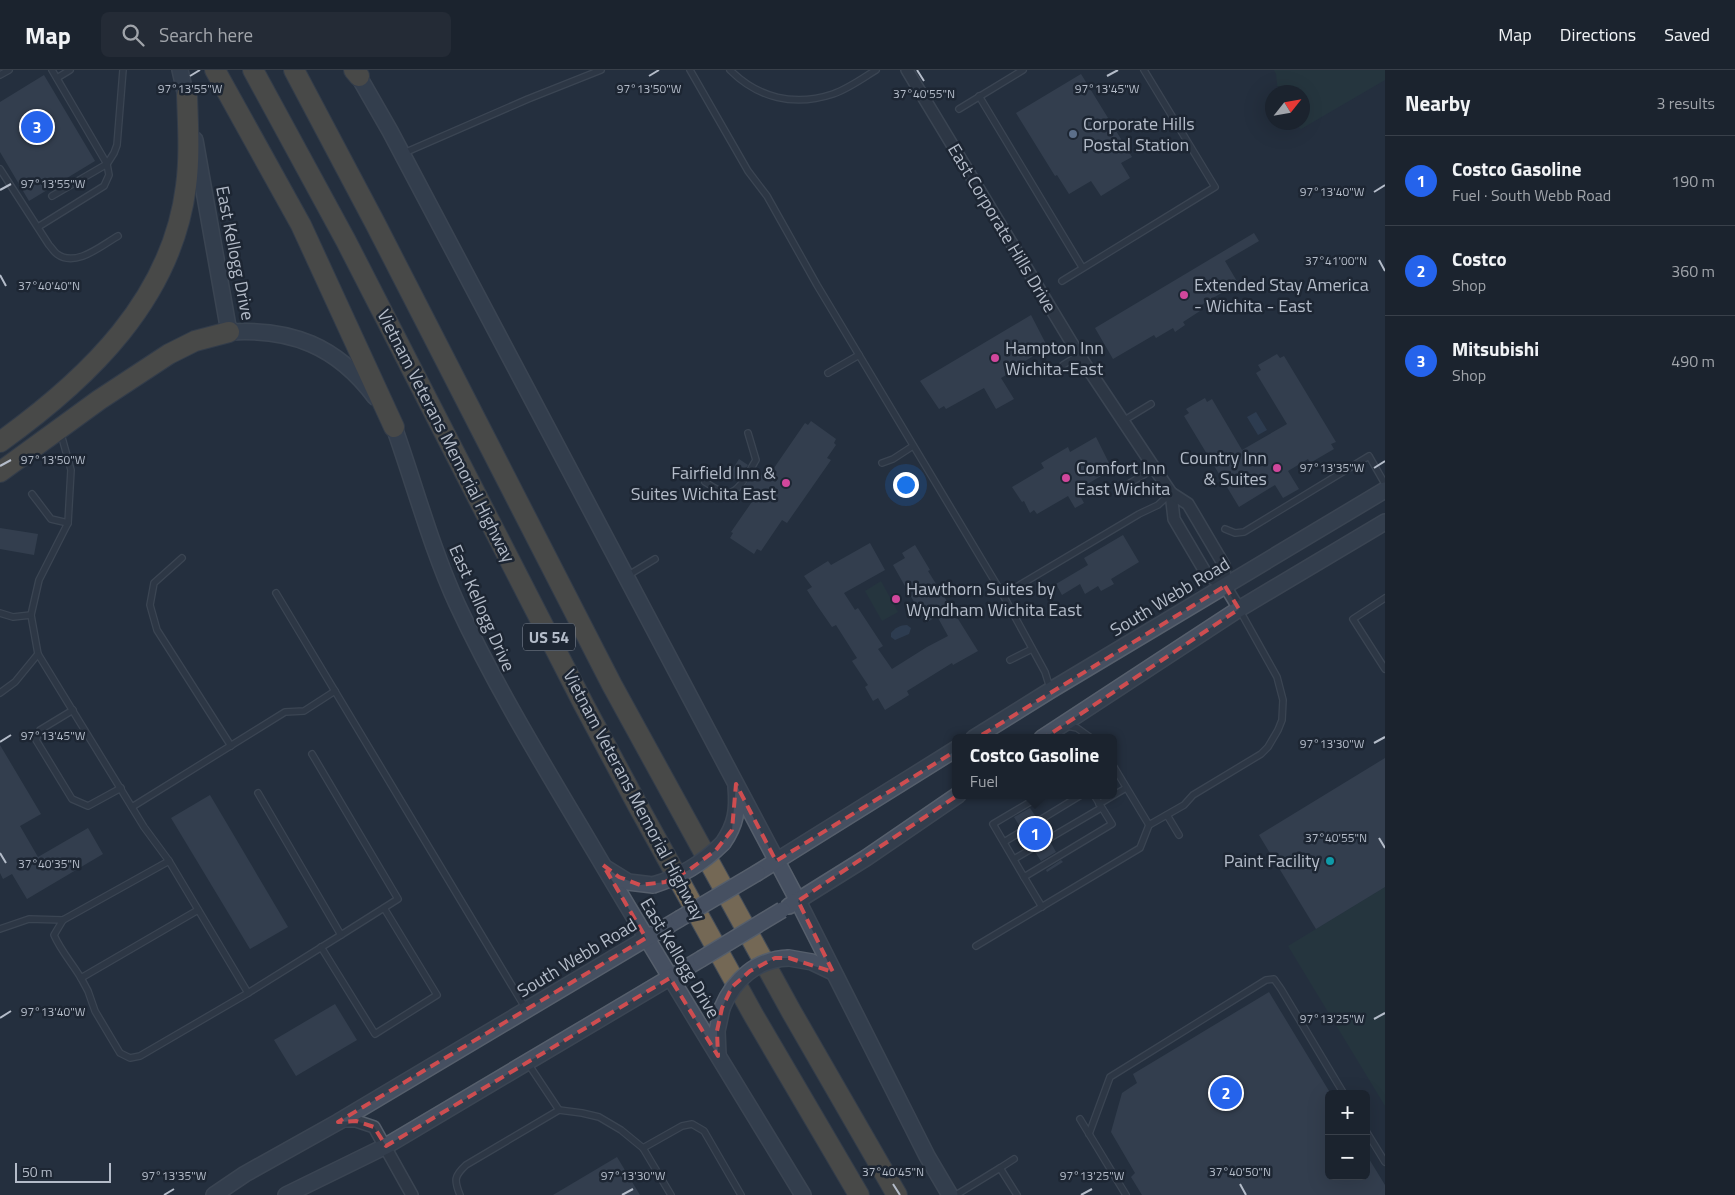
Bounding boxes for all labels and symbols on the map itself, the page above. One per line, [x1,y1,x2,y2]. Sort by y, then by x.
text: 97°13'55"W [158,79,223,98]
text: 97°13'50"W [617,79,682,98]
text: 97°13'45"W [1075,79,1140,98]
text: 37°40'55"N [893,84,955,103]
north arrow [1265,85,1310,130]
pin: 3 [21,108,53,146]
place label: Corporate Hills Postal Station [1083,110,1195,158]
marker: Corporate Hills Postal Station [1067,128,1079,140]
street label: East Corporate Hills Drive [941,138,1064,317]
text: 97°13'55"W [21,174,86,193]
text: 97°13'40"W [1300,182,1365,201]
street label: East Kellogg Drive [209,183,262,322]
text: 37°41'00"N [1305,251,1367,270]
place label: Extended Stay America - Wichita - East [1194,271,1369,319]
text: 37°40'40"N [18,276,80,295]
marker: Extended Stay America - Wichita - East [1178,289,1190,301]
street label: Vietnam Veterans Memorial Highway [371,304,522,567]
place label: Hampton Inn Wichita-East [1005,334,1104,382]
marker: Hampton Inn Wichita-East [989,352,1001,364]
place label: Country Inn & Suites [1180,444,1267,492]
text: 97°13'50"W [21,450,86,469]
place label: Comfort Inn East Wichita [1076,454,1170,502]
text: 97°13'35"W [1300,458,1365,477]
place label: Fairfield Inn & Suites Wichita East [631,459,777,507]
marker: Country Inn & Suites [1271,462,1283,474]
your location [893,472,919,498]
marker: Comfort Inn East Wichita [1060,472,1072,484]
marker: Fairfield Inn & Suites Wichita East [780,477,792,489]
street label: East Kellogg Drive [442,540,523,676]
street label: South Webb Road [1105,550,1235,643]
place label: Hawthorn Suites by Wyndham Wichita East [906,575,1083,623]
marker: Hawthorn Suites by Wyndham Wichita East [890,593,902,605]
road number: US 54 [523,624,575,650]
street label: Vietnam Veterans Memorial Highway [557,664,713,926]
text: 97°13'45"W [21,726,86,745]
text: 97°13'30"W [1300,734,1365,753]
pin: 1 [1019,815,1051,853]
text: 37°40'55"N [1305,828,1367,847]
place label: Paint Facility [1224,847,1320,874]
text: 37°40'35"N [18,854,80,873]
marker: Paint Facility [1324,855,1336,867]
street label: East Kellogg Drive [634,892,727,1023]
street label: South Webb Road [512,911,642,1004]
text: 97°13'40"W [21,1002,86,1021]
text: 97°13'25"W [1300,1009,1365,1028]
pin: 2 [1210,1074,1242,1112]
scale bar [15,1160,111,1183]
text: 37°40'45"N [862,1162,924,1181]
text: 37°40'50"N [1209,1162,1271,1181]
text: 97°13'35"W [142,1166,207,1185]
text: 97°13'30"W [601,1166,666,1185]
text: 97°13'25"W [1060,1166,1125,1185]

